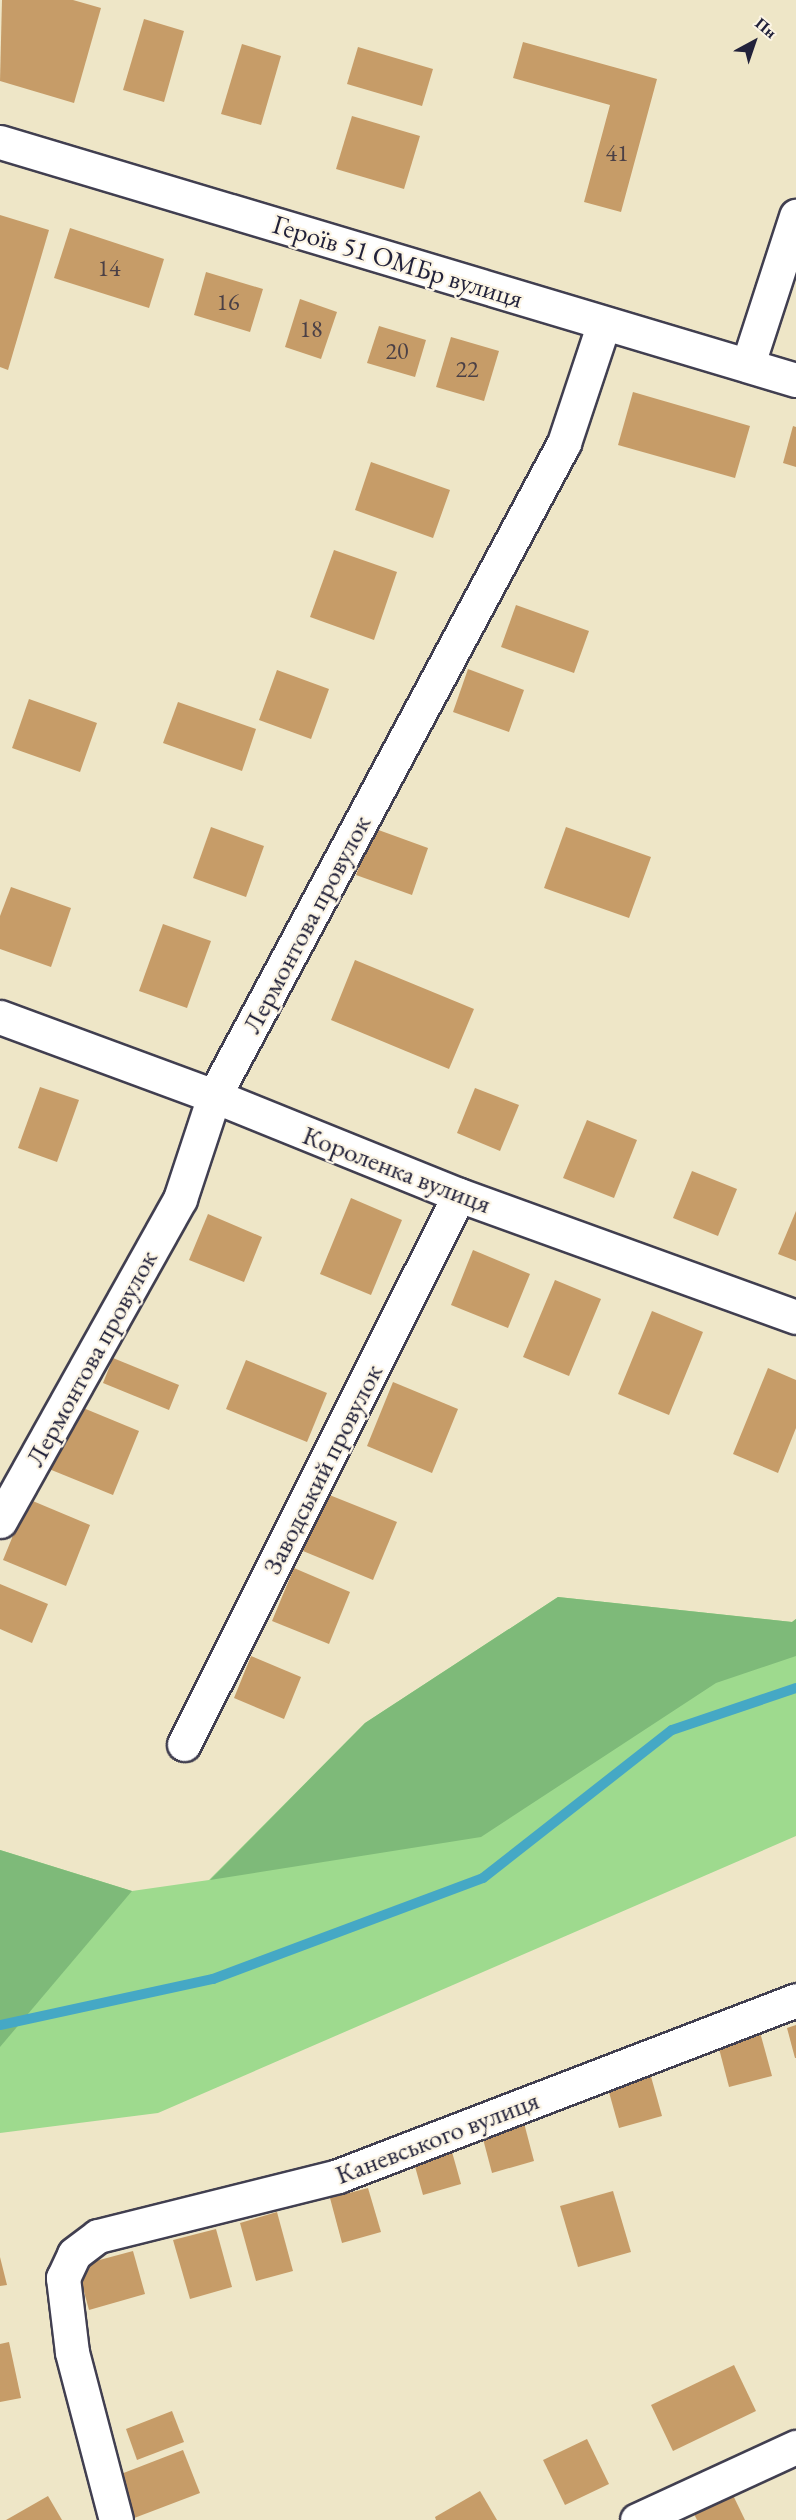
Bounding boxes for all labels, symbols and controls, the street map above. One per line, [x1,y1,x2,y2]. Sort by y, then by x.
north arrow [724,12,784,72]
text: Пн [751,13,781,43]
house number: 41 [605,139,629,167]
street label: Героїв 51 ОМБр вулиця [269,208,527,314]
house number: 14 [97,254,121,282]
house number: 16 [216,288,240,316]
house number: 18 [299,315,323,343]
house number: 20 [385,337,409,365]
house number: 22 [455,355,479,383]
street label: Лермонтова провулок [235,809,377,1039]
street label: Короленка вулиця [298,1118,496,1220]
street label: Лермонтова провулок [18,1244,164,1472]
street label: Заводський провулок [255,1359,389,1579]
street label: Каневського вулиця [331,2083,543,2191]

